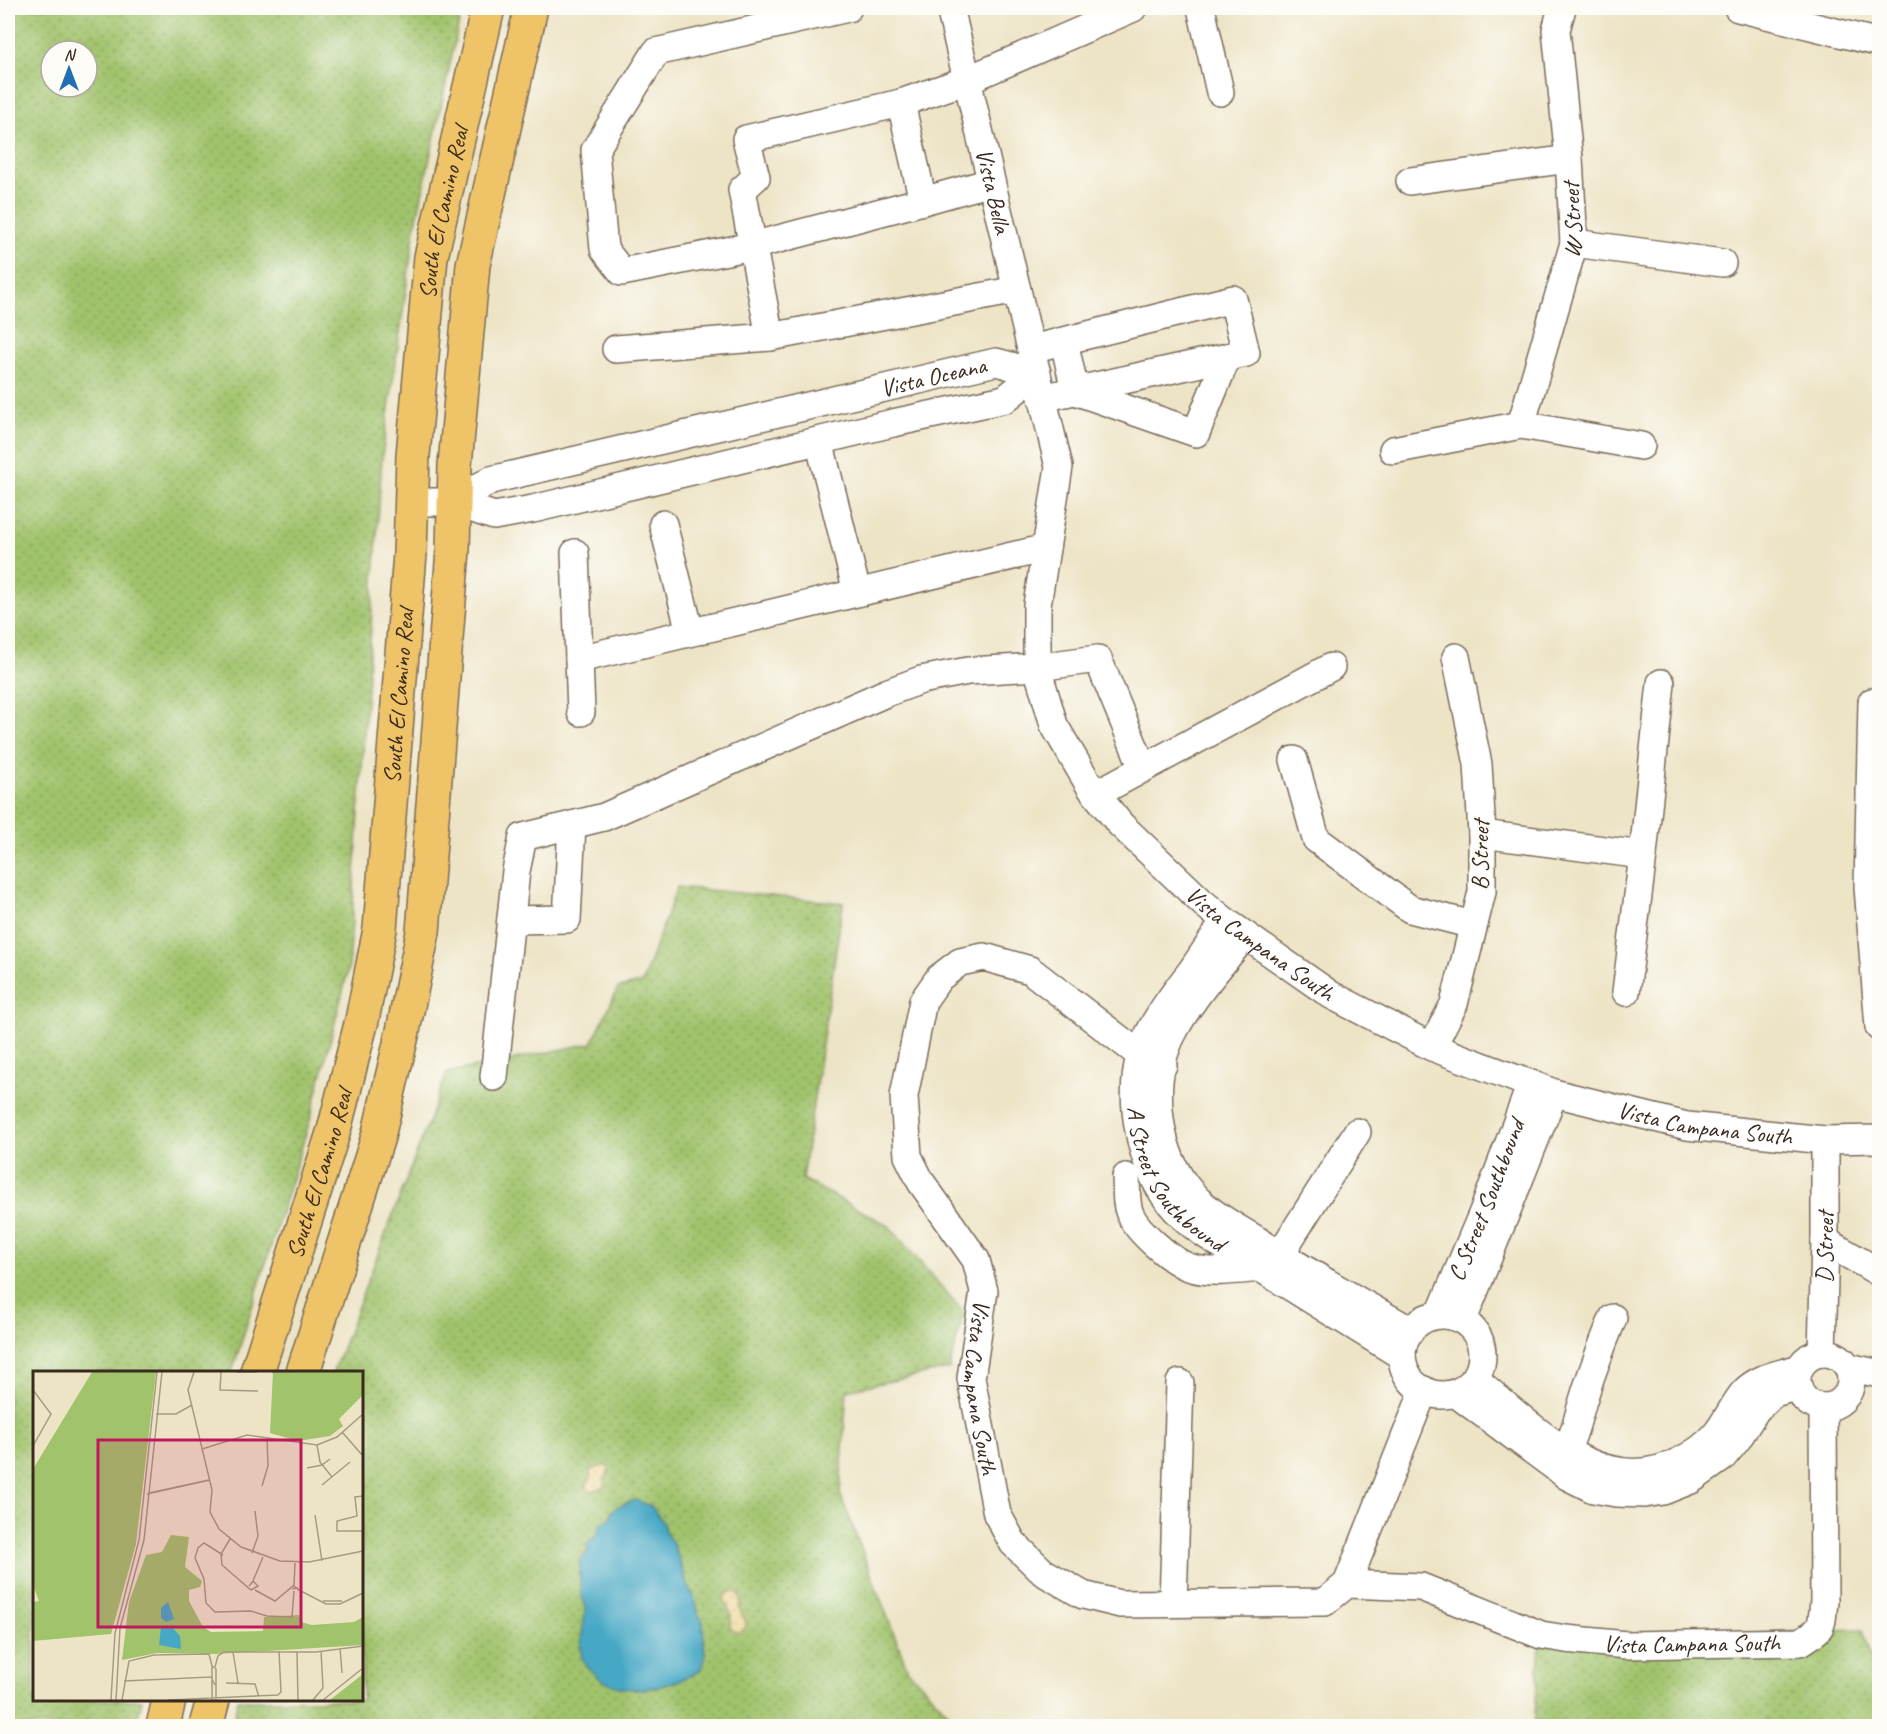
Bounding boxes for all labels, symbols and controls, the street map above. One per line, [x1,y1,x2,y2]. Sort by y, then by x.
north arrow [39,39,99,99]
text: N [64,45,77,65]
street label: South El Camino Real [412,120,476,300]
street label: Vista Bella [969,145,1018,238]
street label: W Street [1555,178,1591,261]
street label: Vista Oceana [877,350,990,404]
street label: South El Camino Real [377,604,421,784]
street label: B Street [1464,817,1496,890]
street label: Vista Campana South [1179,880,1342,1009]
street label: South El Camino Real [279,1082,360,1262]
street label: Vista Campana South [1615,1094,1796,1152]
street label: A Street Southbound [1121,1105,1234,1260]
street label: C Street Southbound [1441,1112,1533,1285]
street label: D Street [1809,1208,1840,1283]
street label: Vista Campana South [955,1298,1004,1479]
inset map [33,1371,363,1701]
street label: Vista Campana South [1602,1627,1782,1660]

